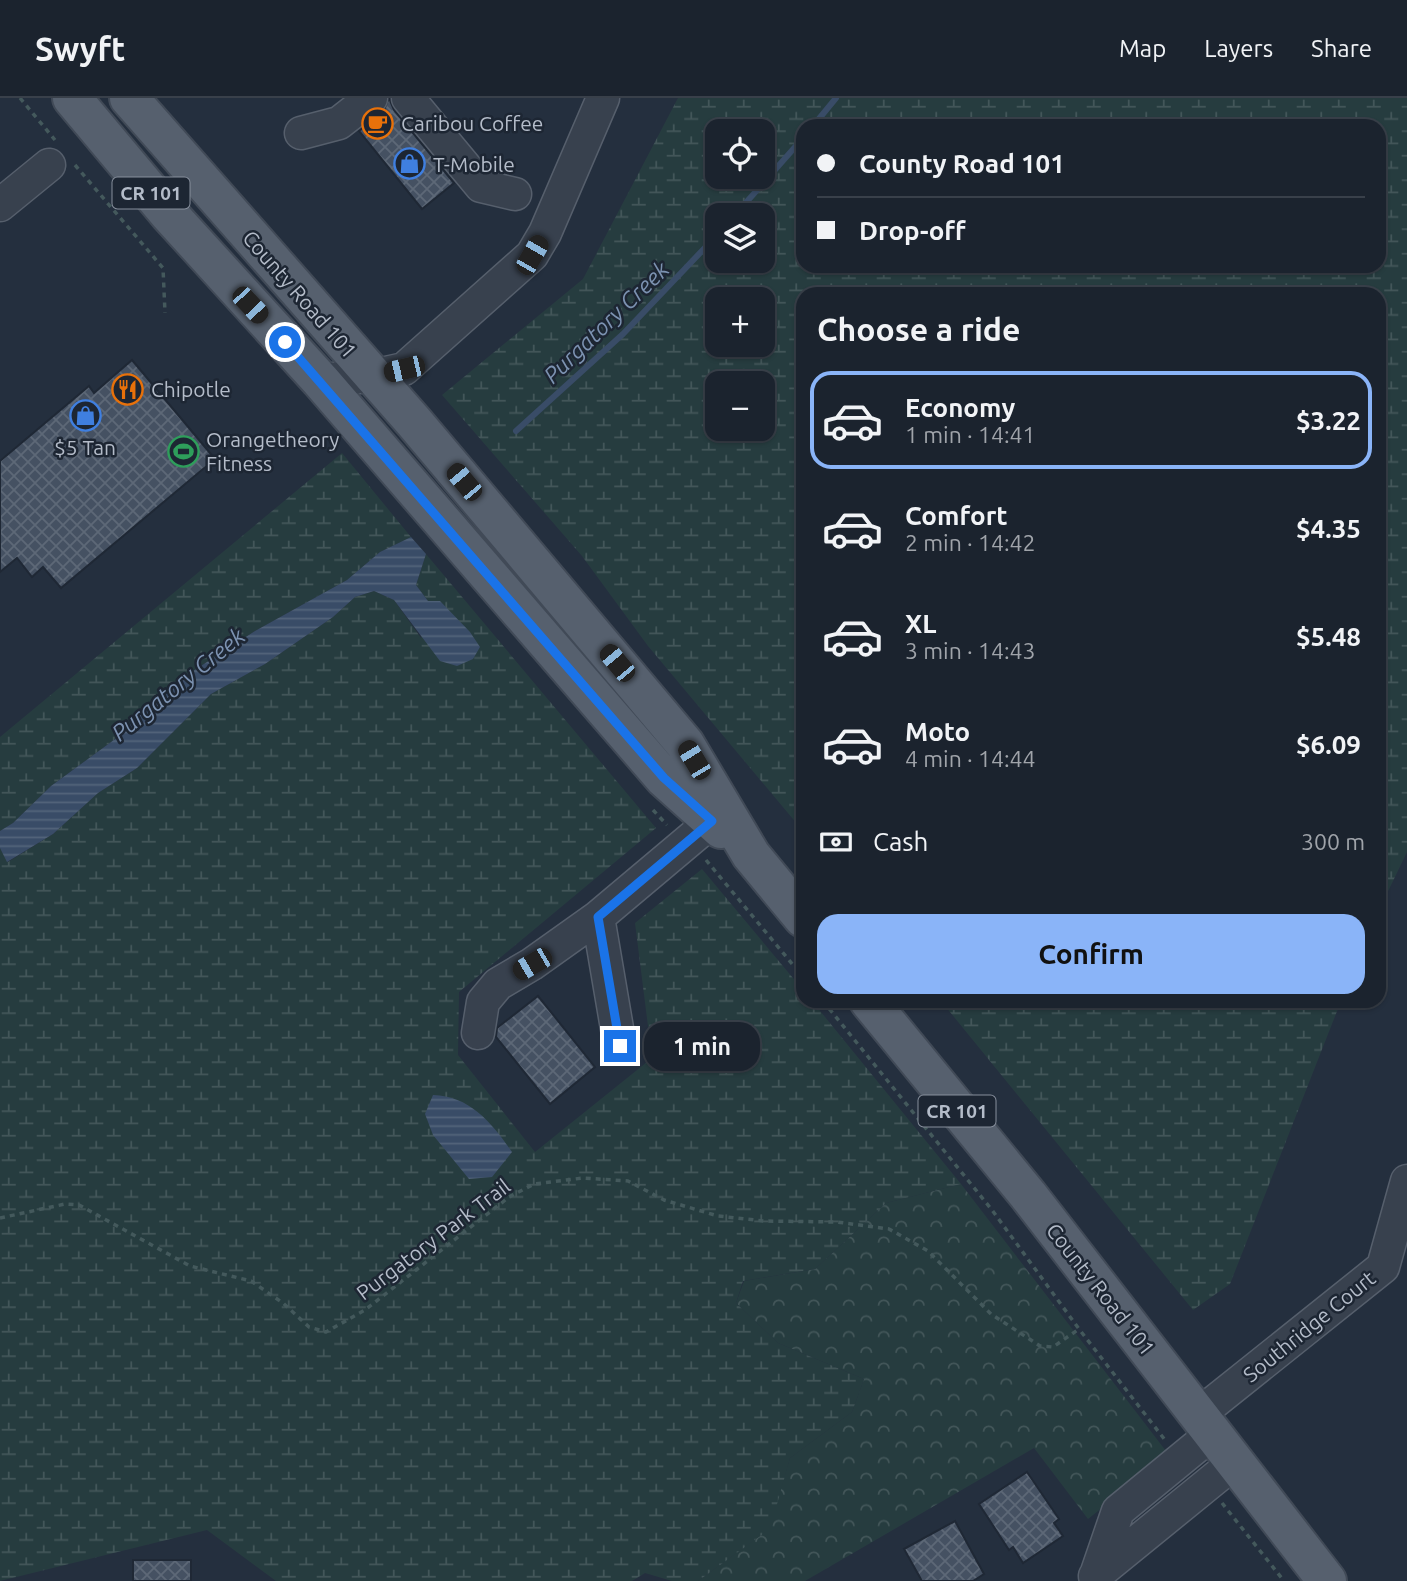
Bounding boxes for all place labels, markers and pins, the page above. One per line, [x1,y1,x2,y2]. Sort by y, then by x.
cafe icon: Caribou Coffee [361,106,395,140]
place label: Caribou Coffee [401,111,543,135]
shop icon: T-Mobile [393,147,427,181]
place label: T-Mobile [433,152,515,176]
restaurant icon: Chipotle [111,372,145,406]
place label: Chipotle [151,377,231,401]
shop icon: $5 Tan [68,398,102,432]
place label: Orangetheory Fitness [206,427,339,475]
sports icon: Orangetheory Fitness [166,434,200,468]
place label: $5 Tan [54,435,116,459]

